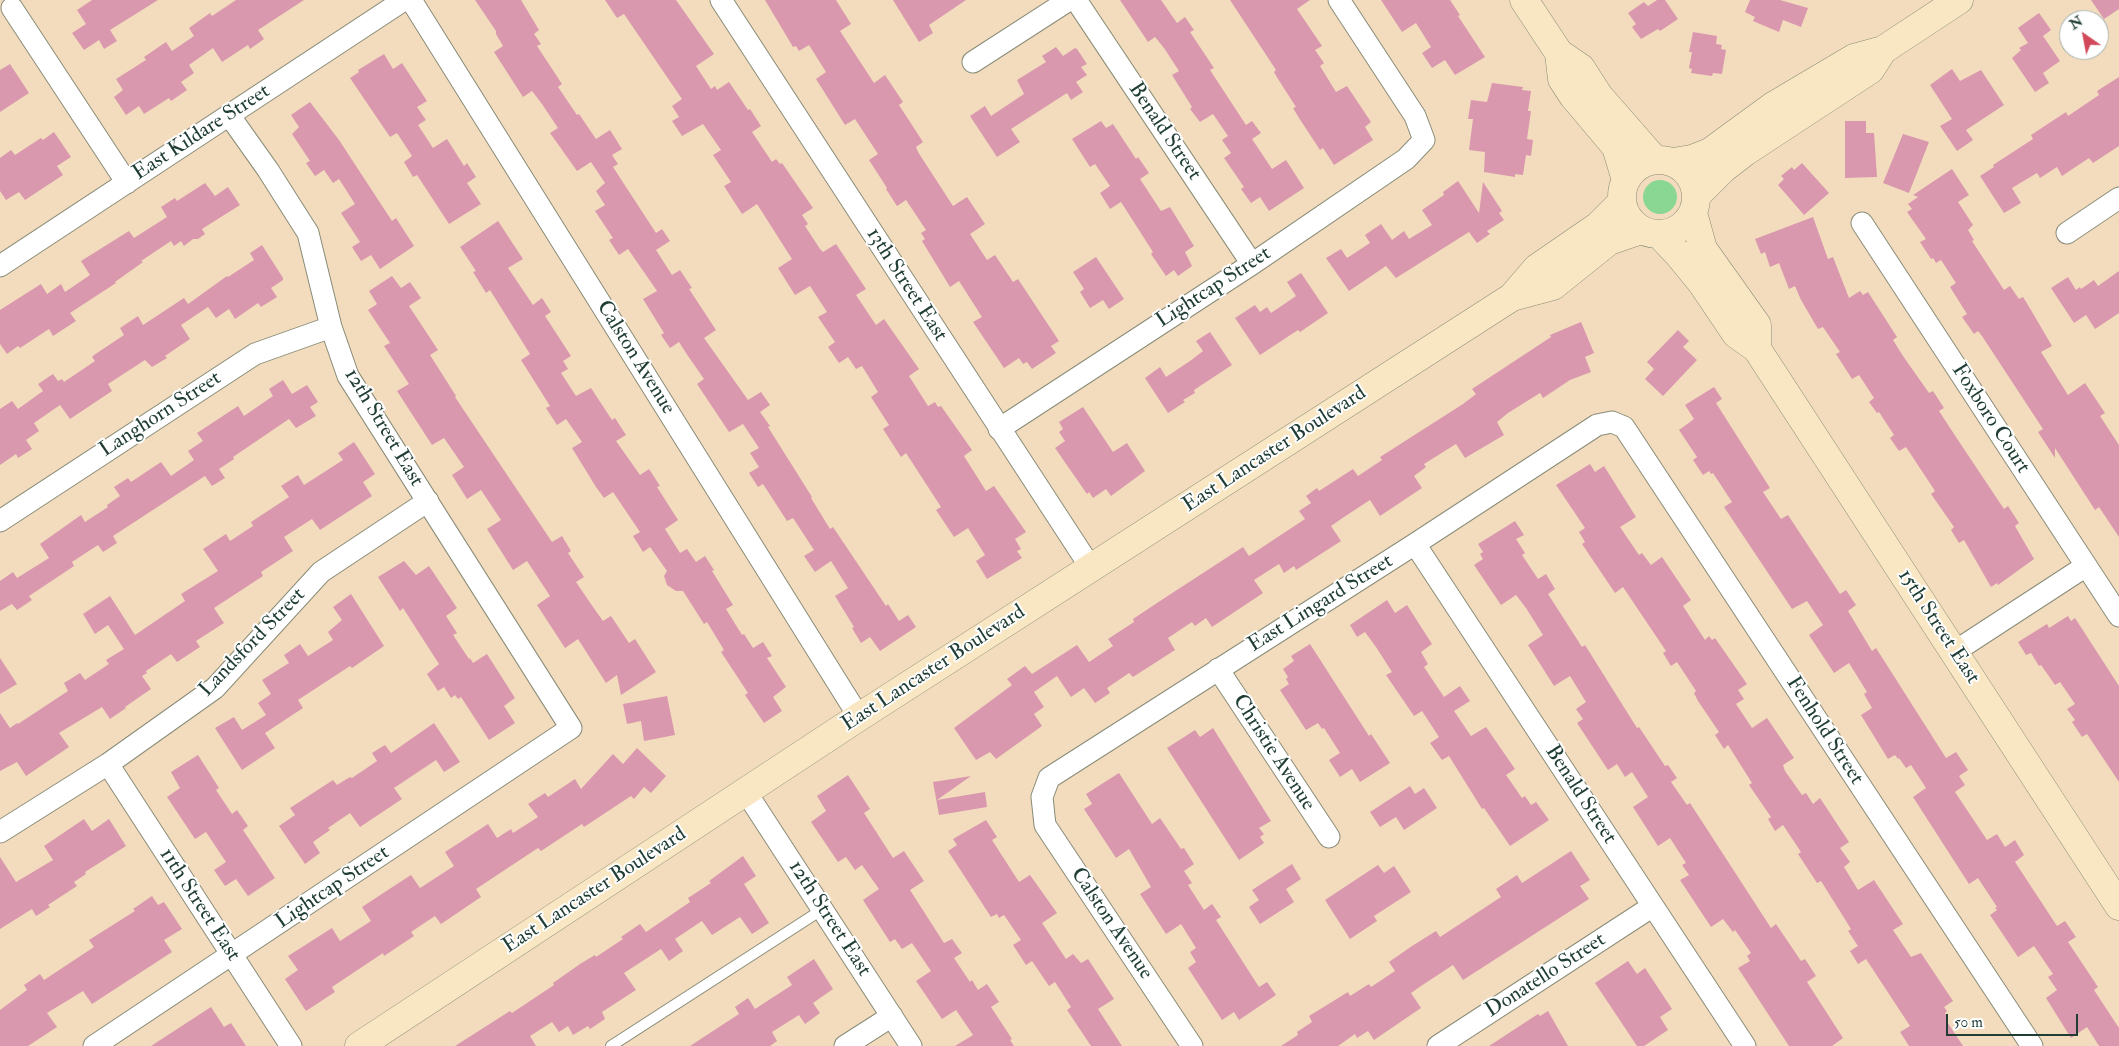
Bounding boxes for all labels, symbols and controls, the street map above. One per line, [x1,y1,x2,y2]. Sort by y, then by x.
north arrow [2059,10,2109,60]
text: N [2066,12,2086,33]
street label: Benald Street [1122,78,1206,186]
street label: East Kildare Street [129,79,275,187]
street label: 13th Street East [860,223,952,347]
street label: Lightcap Street [1152,242,1276,334]
street label: Calston Avenue [590,296,680,420]
street label: Foxboro Court [1945,359,2035,479]
street label: 12th Street East [338,364,428,492]
street label: Langhorn Street [96,366,226,464]
street label: East Lancaster Boulevard [1179,381,1371,519]
street label: East Lingard Street [1244,549,1398,659]
street label: 15th Street East [1892,565,1984,689]
street label: Landsford Street [195,583,311,703]
street label: East Lancaster Boulevard [838,600,1030,738]
street label: Fenhold Street [1780,672,1868,790]
street label: Christie Avenue [1226,690,1320,816]
street label: Benald Street [1539,741,1621,849]
street label: East Lancaster Boulevard [499,822,691,960]
street label: Lightcap Street [271,841,395,935]
street label: 11th Street East [153,844,245,966]
street label: 12th Street East [782,856,876,982]
street label: Calston Avenue [1064,863,1158,985]
street label: Donatello Street [1481,928,1611,1024]
scale bar [1949,1004,2082,1036]
text: 50 m [1954,1013,1983,1032]

